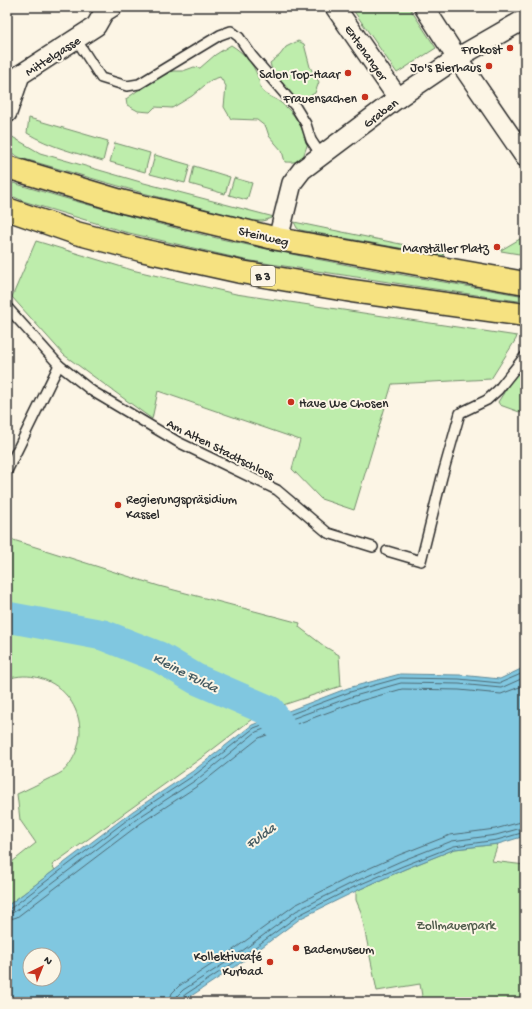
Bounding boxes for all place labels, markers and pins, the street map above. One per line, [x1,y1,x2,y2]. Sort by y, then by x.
place label: Frokost [460,43,504,58]
marker: Frokost [505,43,515,53]
place label: Jo's Bierhaus [410,61,482,76]
marker: Jo's Bierhaus [484,61,494,71]
place label: Salon Top-Haar [259,68,341,83]
marker: Salon Top-Haar [343,68,353,78]
place label: Frauensachen [282,92,358,107]
marker: Frauensachen [360,92,370,102]
place label: Marställer Platz [402,242,490,257]
marker: Marställer Platz [492,242,502,252]
marker: Have We Chosen [286,397,296,407]
place label: Have We Chosen [299,397,389,412]
place label: Regierungspräsidium Kassel [126,493,237,523]
marker: Regierungspräsidium Kassel [113,500,123,510]
marker: Bademuseum [291,943,301,953]
place label: Bademuseum [303,943,374,958]
place label: Kollektivcafé Kurbad [194,950,263,980]
marker: Kollektivcafé Kurbad [265,957,275,967]

